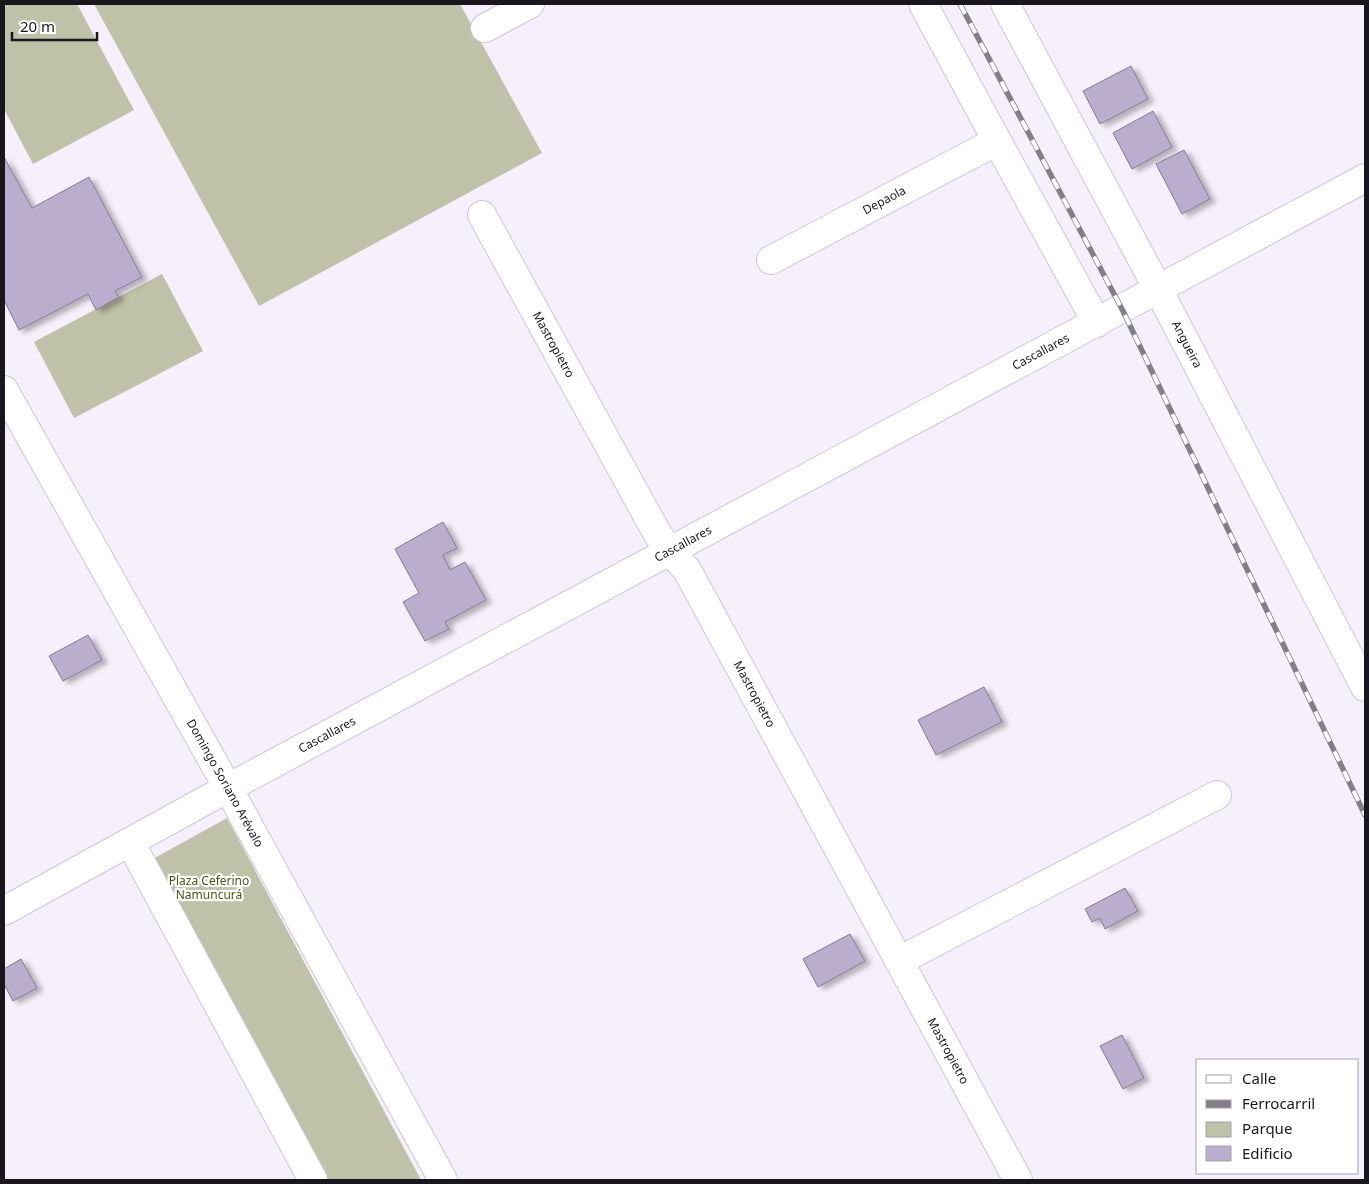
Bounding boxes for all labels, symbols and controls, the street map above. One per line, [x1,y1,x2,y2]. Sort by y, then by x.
scale bar [12,10,98,42]
text: 20 m [20,16,55,36]
street label: Depaola [859,182,909,218]
street label: Mastropietro [529,308,579,381]
street label: Angueira [1168,318,1207,371]
street label: Cascallares [1009,329,1073,374]
street label: Cascallares [651,521,715,566]
street label: Mastropietro [730,658,780,730]
street label: Cascallares [295,712,359,757]
street label: Domingo Soriano Arévalo [183,716,268,850]
park label: Plaza Ceferino Namuncurá [169,872,249,903]
street label: Mastropietro [923,1014,973,1087]
legend [1196,1059,1359,1174]
text: Calle [1242,1068,1276,1088]
text: Ferrocarril [1242,1093,1315,1113]
text: Parque [1242,1118,1292,1138]
text: Edificio [1242,1143,1293,1163]

